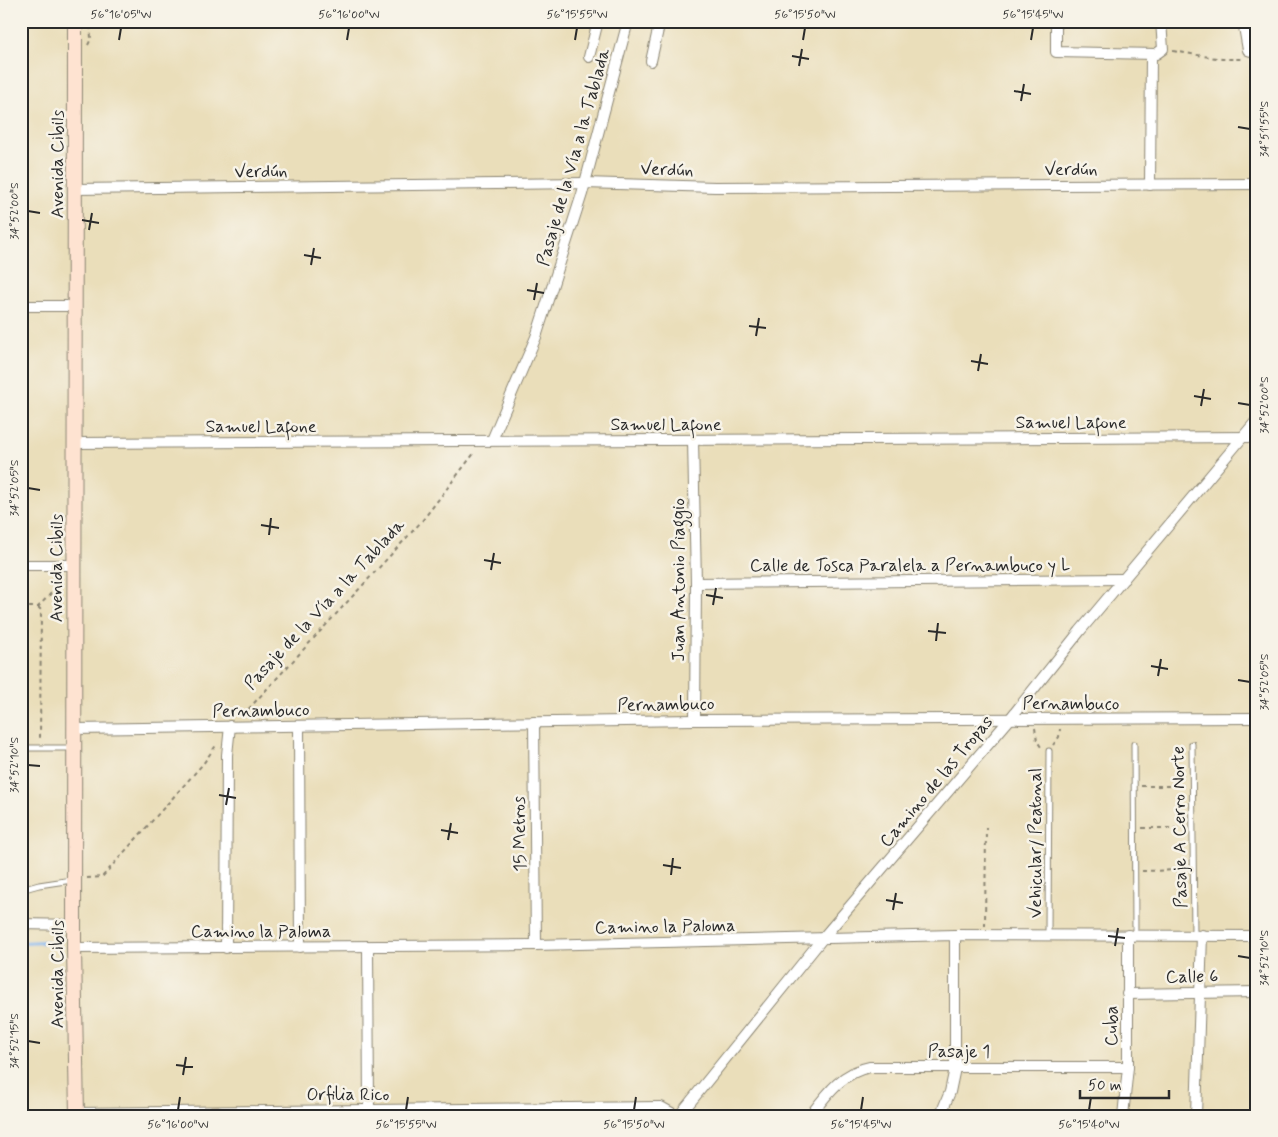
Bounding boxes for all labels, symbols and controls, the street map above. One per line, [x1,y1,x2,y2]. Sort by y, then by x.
text: 56°16'05"W [91,7,152,23]
text: 56°16'00"W [318,7,380,23]
text: 56°15'55"W [546,7,608,23]
text: 56°15'50"W [774,7,836,23]
text: 56°15'45"W [1003,7,1064,23]
street label: Pasaje de la Vía a la Tablada [531,45,617,269]
text: 34°51'55"S [1257,101,1273,157]
street label: Avenida Cibils [46,110,70,218]
street label: Verdún [640,157,694,183]
street label: Verdún [1044,158,1098,182]
street label: Verdún [234,160,288,184]
text: 34°52'00"S [7,182,23,240]
text: 34°52'00"S [1257,376,1273,434]
street label: Samuel Lafone [1015,411,1127,437]
street label: Samuel Lafone [610,413,722,439]
street label: Samuel Lafone [205,415,317,441]
text: 34°52'05"S [7,459,23,516]
street label: Juan Antonio Piaggio [667,498,693,662]
street label: Avenida Cibils [45,514,69,622]
street label: Pasaje de la Vía a la Tablada [239,514,411,695]
street label: Calle de Tosca Paralela a Pernambuco y L [750,554,1070,578]
text: 34°52'05"S [1257,653,1273,710]
street label: Pernambuco [617,692,715,718]
street label: Pernambuco [1022,692,1120,716]
street label: Pernambuco [212,698,310,724]
street label: Camino de las Tropas [874,711,999,853]
text: 34°52'10"S [7,737,23,793]
street label: Pasaje A Cerro Norte [1167,746,1193,908]
street label: Vehicular/ Peatonal [1024,768,1048,918]
street label: 15 Metros [507,796,533,872]
street label: Camino la Paloma [595,914,736,940]
street label: Avenida Cibils [46,920,70,1028]
street label: Camino la Paloma [191,920,331,944]
text: 34°52'10"S [1257,930,1273,986]
street label: Calle 6 [1165,965,1219,989]
street label: Cuba [1100,1006,1124,1046]
text: 34°52'15"S [7,1013,23,1069]
street label: Pasaje 1 [928,1040,990,1064]
scale bar [1080,1067,1169,1099]
text: 50 m [1088,1076,1122,1096]
street label: Orfilia Rico [306,1083,390,1107]
text: 56°16'00"W [147,1117,209,1133]
text: 56°15'55"W [375,1117,437,1133]
text: 56°15'50"W [603,1117,665,1133]
text: 56°15'45"W [831,1117,892,1133]
text: 56°15'40"W [1058,1117,1120,1133]

